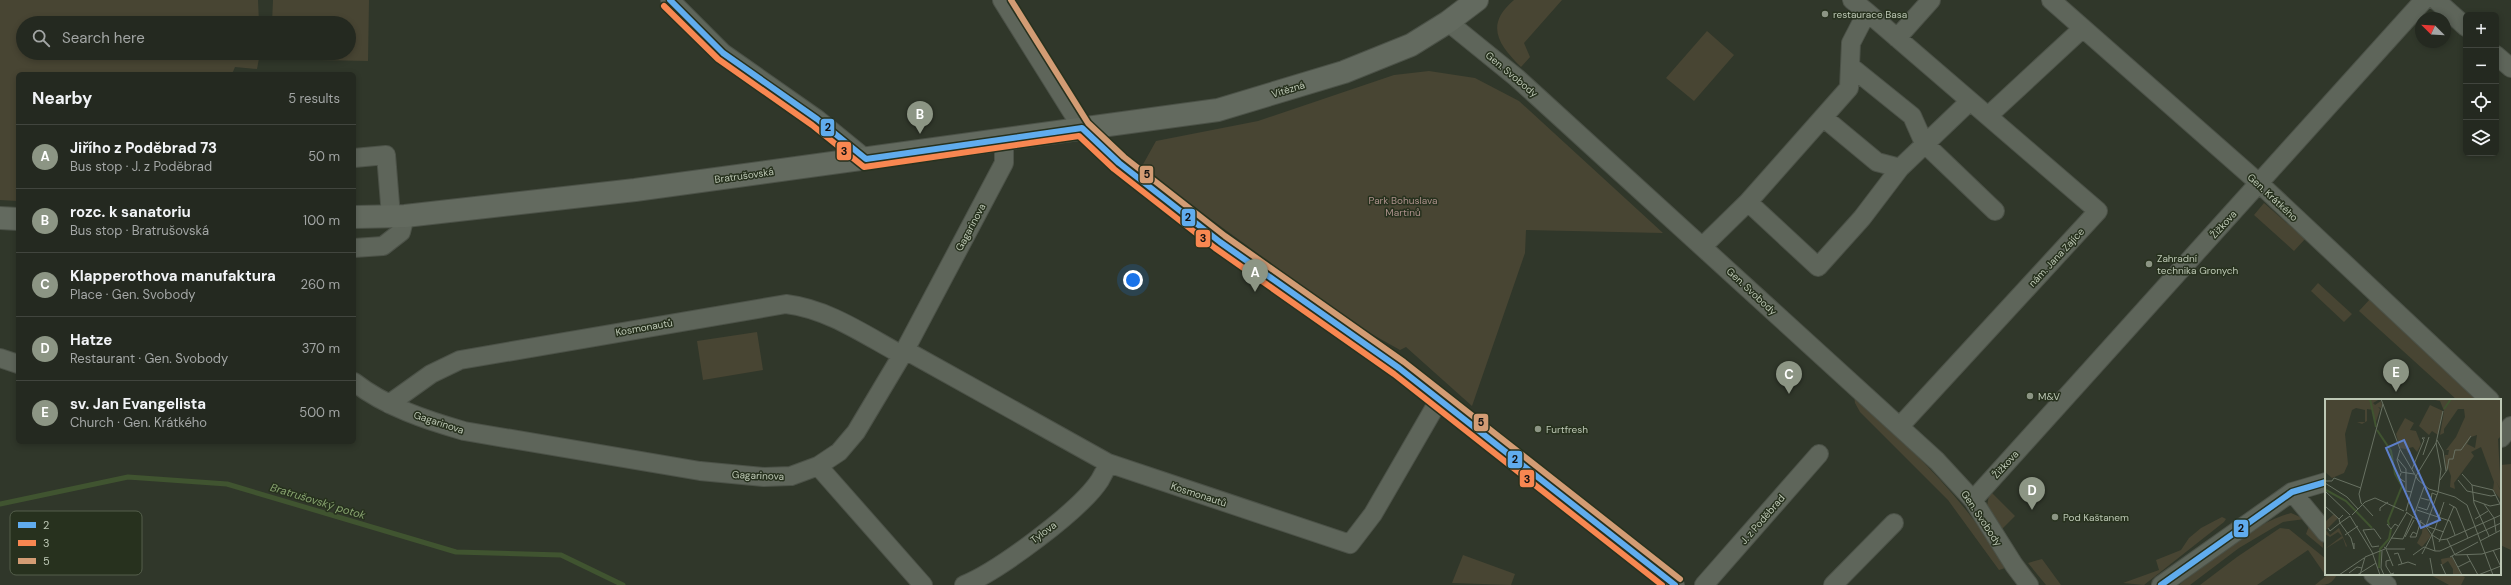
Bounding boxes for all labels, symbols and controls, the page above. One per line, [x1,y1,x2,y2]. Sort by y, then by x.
place label: restaurace Basa [1833,8,1907,21]
marker: restaurace Basa [1820,9,1830,19]
north arrow [2415,12,2451,48]
map controls [2463,12,2499,156]
button: + [2463,12,2499,48]
search box [16,16,356,60]
icon: search [30,27,52,49]
text: Search here [62,28,145,48]
button: − [2463,48,2499,84]
street label: Gen. Svobody [1483,49,1541,100]
street label: Vítězná [1270,78,1306,101]
button: locate [2463,84,2499,120]
text: Nearby [32,87,92,109]
text: 5 results [288,90,340,107]
pin: B [907,101,933,134]
line badge: 2 [820,118,835,137]
text: 2 [825,120,831,134]
button: layers [2463,120,2499,156]
text: Jiřího z Poděbrad 73 [70,138,217,158]
line badge: 3 [836,141,852,161]
text: 3 [841,144,847,158]
text: A [40,148,50,165]
text: 50 m [308,148,340,165]
text: Bus stop · J. z Poděbrad [70,158,212,175]
street label: Bratrušovská [714,165,774,186]
line badge: 5 [1139,165,1154,184]
text: 5 [1144,167,1151,181]
street label: Gen. Krátkého [2245,171,2301,224]
park label: Park Bohuslava Martinů [1369,194,1437,219]
street label: Gagarinova [952,201,988,253]
text: rozc. k sanatoriu [70,202,191,222]
line badge: 2 [1181,208,1196,227]
street label: Žižkova [2207,208,2239,241]
text: 2 [1185,210,1191,224]
text: B [41,212,49,229]
text: 100 m [303,212,340,229]
text: Bus stop · Bratrušovská [70,222,209,239]
street label: nám. Jana Zajíce [2026,225,2087,290]
line badge: 3 [1195,229,1211,248]
text: 3 [1200,231,1206,245]
place label: Zahradní technika Gronych [2157,252,2239,277]
pin: A [1242,259,1268,292]
marker: Zahradní technika Gronych [2144,259,2154,269]
street label: Gen. Svobody [1724,265,1780,318]
text: Klapperothova manufaktura [70,266,276,286]
your location [1123,270,1143,290]
text: C [40,276,50,293]
text: 260 m [300,276,340,293]
text: Place · Gen. Svobody [70,286,196,303]
street label: Kosmonautů [614,316,674,339]
text: Hatze [70,330,112,350]
text: D [40,340,50,357]
text: 370 m [302,340,340,357]
text: Restaurant · Gen. Svobody [70,350,228,367]
pin: E [2383,359,2409,392]
pin: C [1776,361,1802,394]
place label: M&V [2038,390,2060,403]
marker: M&V [2025,391,2035,401]
text: sv. Jan Evangelista [70,394,206,414]
inset map [2325,399,2501,575]
text: E [41,404,49,421]
text: 500 m [299,404,340,421]
street label: Gagarinova [412,408,466,437]
line badge: 5 [1473,413,1489,432]
text: Church · Gen. Krátkého [70,414,207,431]
text: 5 [1478,415,1485,429]
place label: Furtfresh [1546,423,1588,436]
marker: Furtfresh [1533,424,1543,434]
street label: Žižkova [1989,448,2021,481]
line badge: 2 [1507,450,1523,469]
text: 2 [1512,452,1518,466]
street label: Gagarinova [732,468,784,483]
line badge: 3 [1519,469,1535,488]
text: 3 [1524,472,1530,486]
pin: D [2019,477,2045,510]
street label: Kosmonautů [1169,479,1229,510]
water label: Bratrušovský potok [269,480,368,522]
street label: Gen. Svobody [1958,488,2005,549]
street label: J. z Poděbrad [1737,492,1788,547]
legend [10,511,142,575]
place label: Pod Kaštanem [2063,511,2129,524]
marker: Pod Kaštanem [2050,512,2060,522]
text: 2 [43,518,49,532]
street label: Tylova [1028,518,1059,546]
line badge: 2 [2233,519,2249,538]
text: 2 [2238,521,2244,535]
text: 3 [43,536,50,550]
text: 5 [43,554,50,568]

